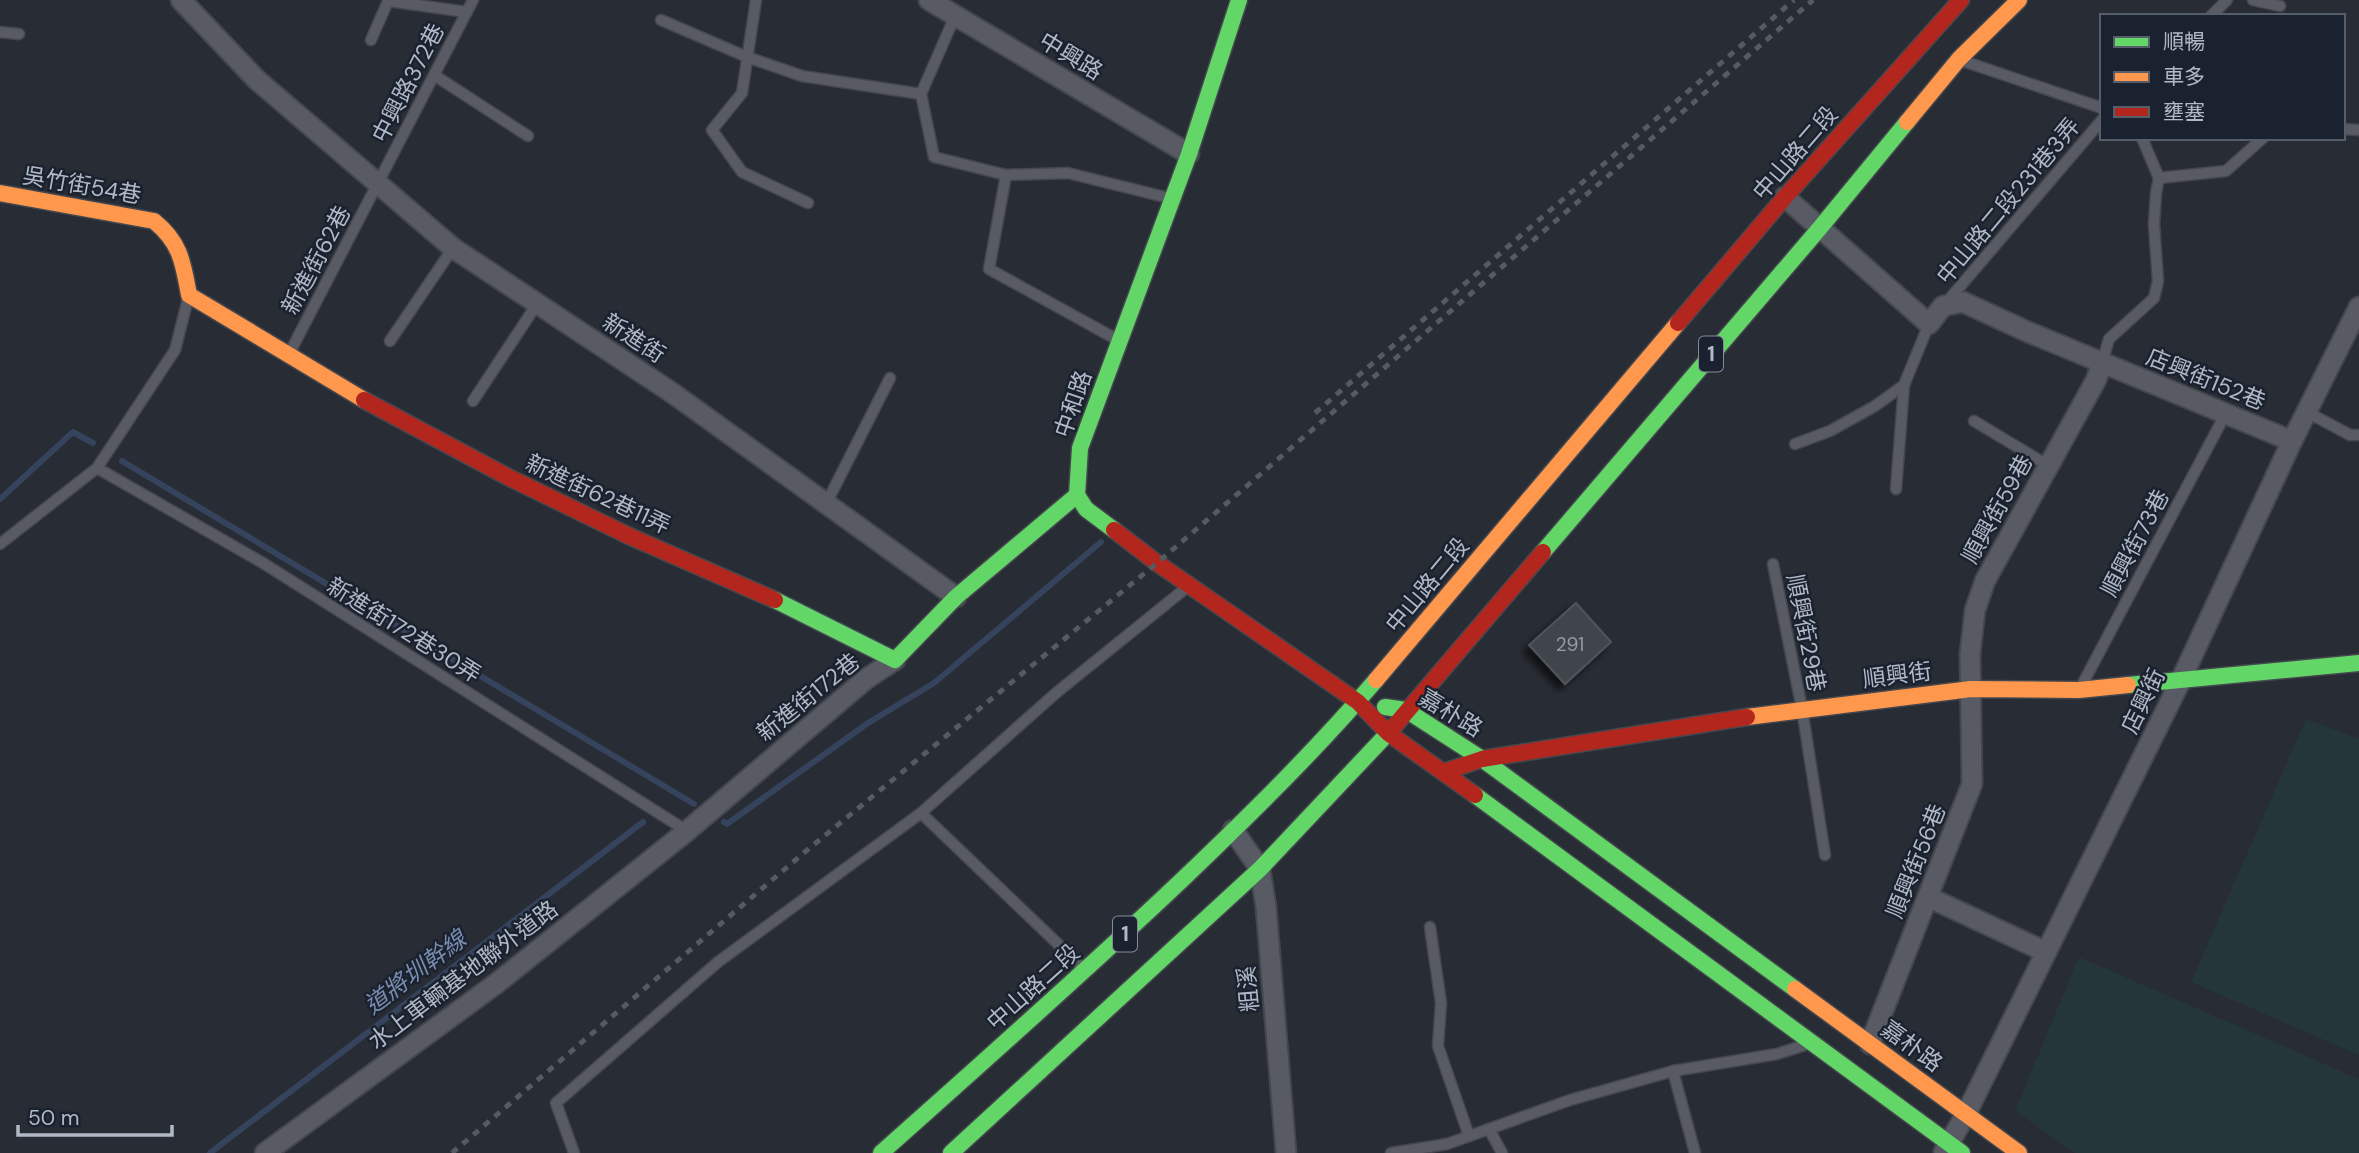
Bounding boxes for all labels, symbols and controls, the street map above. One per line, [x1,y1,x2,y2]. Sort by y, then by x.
legend [2100,14,2345,140]
street label: 中興路372巷 [365,18,451,148]
street label: 中興路 [1034,25,1108,87]
text: 順暢 [2163,28,2205,56]
text: 車多 [2163,63,2205,91]
text: 壅塞 [2163,98,2205,126]
street label: 中山路二段 [1746,100,1844,206]
street label: 中山路二段231巷3弄 [1930,112,2086,290]
street label: 吳竹街54巷 [20,160,144,210]
street label: 新進街62巷 [275,200,357,320]
street label: 新進街 [597,307,671,369]
road number: 1 [1699,336,1723,372]
street label: 店興街152巷 [2142,341,2270,417]
street label: 中和路 [1048,366,1098,442]
street label: 新進街62巷11弄 [521,447,675,541]
street label: 順興街59巷 [1955,449,2039,569]
street label: 順興街73巷 [2094,484,2176,602]
street label: 中山路二段 [1379,531,1475,639]
street label: 新進街172巷30弄 [321,571,487,689]
street label: 順興街29巷 [1780,572,1832,694]
house number: 291 [1556,632,1584,657]
street label: 新進街172巷 [750,646,866,748]
street label: 順興街 [1861,656,1933,694]
street label: 店興街 [2114,663,2172,739]
street label: 嘉朴路 [1414,682,1488,744]
street label: 順興街56巷 [1880,800,1952,922]
street label: 水上車輛基地聯外道路 [362,894,564,1056]
road number: 1 [1113,916,1137,951]
water label: 道將圳幹線 [358,922,475,1020]
street label: 中山路二段 [980,937,1086,1037]
street label: 粗溪 [1231,965,1265,1013]
street label: 嘉朴路 [1875,1014,1949,1078]
scale bar [18,1094,172,1138]
text: 50 m [28,1104,79,1132]

